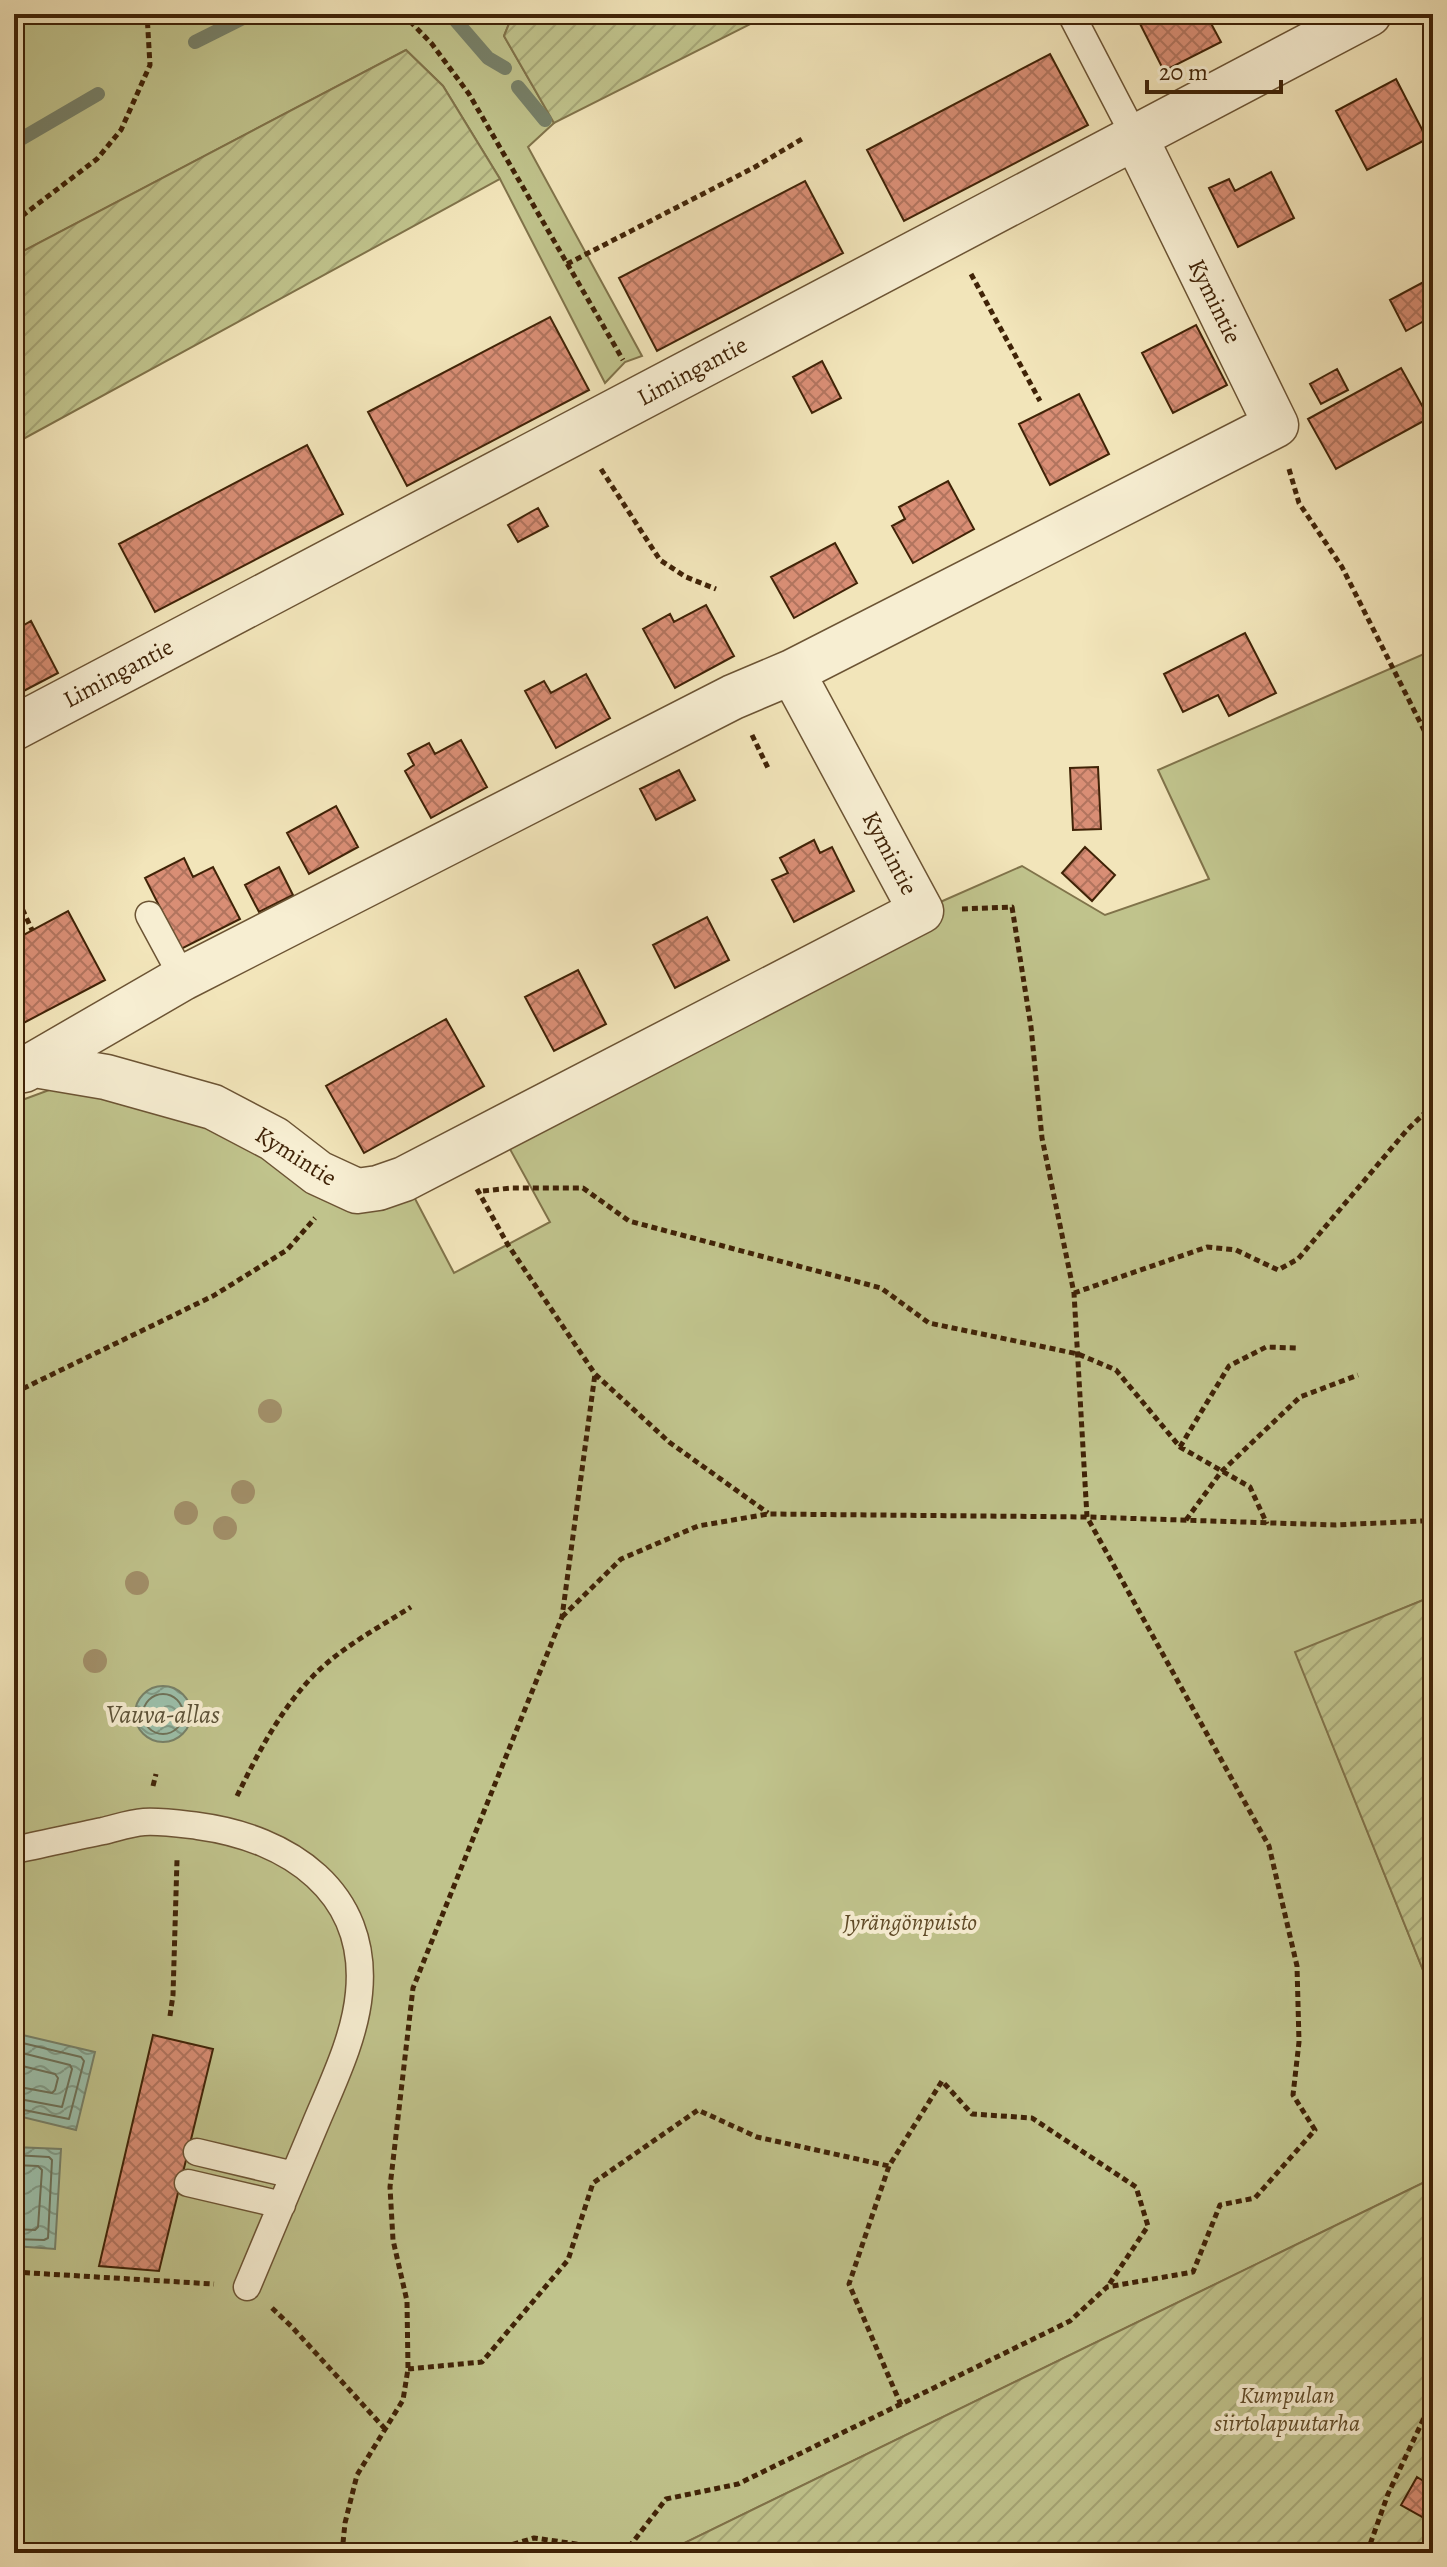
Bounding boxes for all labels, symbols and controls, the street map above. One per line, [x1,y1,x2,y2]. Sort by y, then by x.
scale bar [1147,44,1281,94]
text: 20 m [1159,56,1208,88]
street label: Kymintie [1181,253,1249,349]
street label: Limingantie [631,329,753,413]
street label: Limingantie [57,631,179,715]
street label: Kymintie [855,806,925,900]
street label: Kymintie [249,1118,343,1194]
water label: Vauva-allas [106,1697,220,1732]
park label: Jyrängönpuisto [842,1906,977,1938]
park label: Kumpulan siirtolapuutarha [1214,2379,1360,2439]

